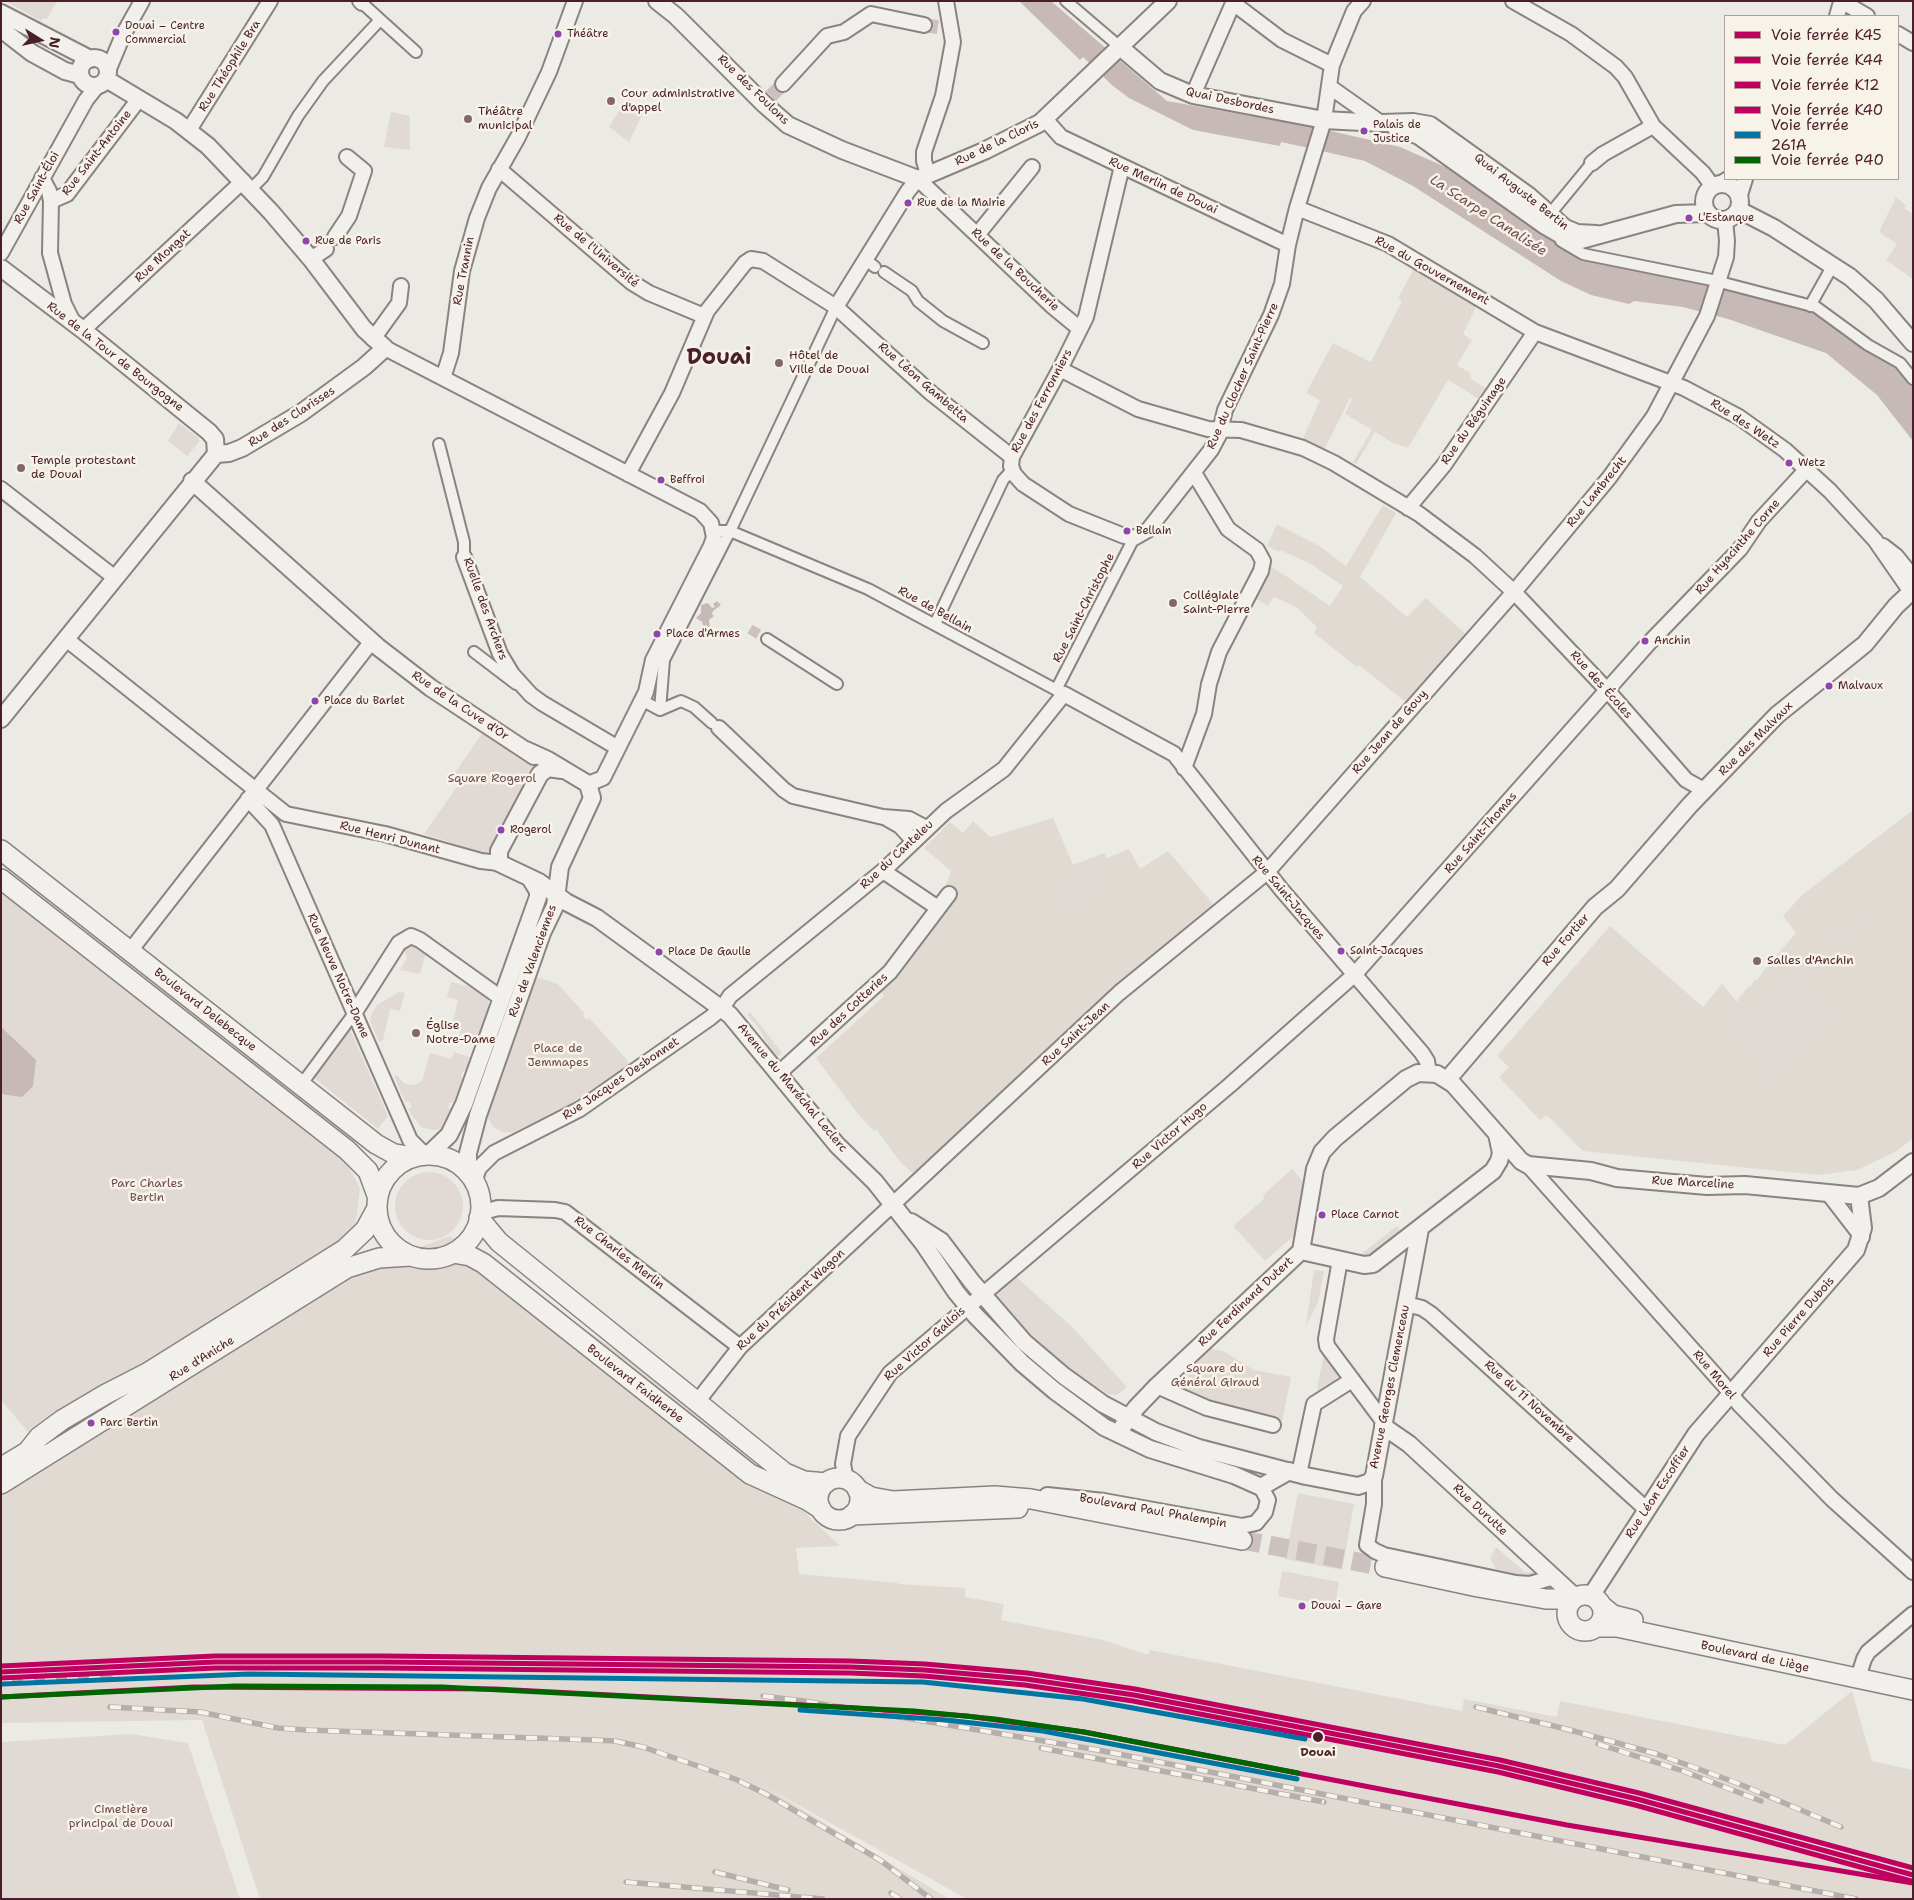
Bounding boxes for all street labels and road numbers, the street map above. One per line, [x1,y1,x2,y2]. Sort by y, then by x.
street label: Rue Théophile Bra [196,18,264,114]
street label: Rue des Foulons [714,52,792,128]
street label: Quai Desbordes [1185,85,1275,117]
street label: Rue Saint-Antoine [59,107,135,199]
street label: Rue de la Cloris [953,116,1041,170]
street label: Rue Saint-Éloi [11,149,63,227]
street label: Quai Auguste Bertin [1471,151,1571,233]
street label: Rue Merlin de Douai [1106,154,1220,218]
street label: Rue de l'Université [550,211,642,291]
street label: Rue de la Boucherie [968,225,1062,315]
street label: Rue Mongat [132,226,194,286]
street label: Rue du Gouvernement [1372,233,1492,309]
street label: Rue Trannin [450,235,478,307]
street label: Rue de la Tour de Bourgogne [44,299,186,415]
street label: Rue du Clocher Saint-Pierre [1204,300,1282,452]
street label: Rue Léon Gambetta [875,340,971,426]
street label: Rue des Ferronniers [1008,347,1076,455]
street label: Rue du Béguinage [1438,374,1510,468]
street label: Rue des Clarisses [246,384,338,450]
street label: Rue des Wetz [1708,396,1782,452]
street label: Rue Lambrecht [1564,454,1630,530]
street label: Rue Hyacinthe Corne [1693,496,1783,598]
street label: Rue Saint-Christophe [1050,551,1118,665]
street label: Ruelle des Archers [460,556,510,662]
street label: Rue de Bellain [895,584,975,636]
street label: Rue des Écoles [1567,648,1635,722]
street label: Rue de la Cuve d'Or [409,668,511,744]
street label: Rue Jean de Gouy [1349,687,1431,777]
street label: Rue des Malvaux [1716,699,1796,779]
street label: Rue Saint-Thomas [1442,789,1520,877]
street label: Rue du Canteleu [857,817,937,893]
street label: Rue Henri Dunant [338,819,442,857]
street label: Rue Saint-Jacques [1248,853,1328,943]
street label: Rue de Valenciennes [506,903,560,1019]
street label: Rue Neuve Notre-Dame [304,911,372,1041]
street label: Rue Fortier [1539,911,1593,969]
street label: Boulevard Delebecque [151,965,259,1055]
street label: Rue des Cotteries [807,970,891,1050]
street label: Rue Saint-Jean [1039,999,1113,1069]
street label: Avenue du Maréchal Leclerc [734,1021,850,1155]
street label: Rue Jacques Desbonnet [560,1035,682,1123]
street label: Rue Victor Hugo [1130,1100,1210,1172]
street label: Rue Marceline [1651,1174,1735,1192]
street label: Rue Charles Merlin [571,1213,667,1293]
street label: Rue du Président Wagon [734,1246,848,1354]
street label: Rue Ferdinand Dutert [1195,1254,1297,1350]
street label: Rue Pierre Dubois [1760,1274,1838,1360]
street label: Rue Victor Gallois [881,1304,969,1384]
street label: Avenue Georges Clemenceau [1367,1304,1413,1470]
street label: Rue d'Aniche [167,1333,237,1385]
street label: Boulevard Faidherbe [584,1342,686,1426]
street label: Rue Morel [1689,1348,1739,1402]
street label: Rue du 11 Novembre [1481,1358,1577,1446]
street label: Rue Léon Escoffier [1623,1443,1693,1541]
street label: Rue Durutte [1450,1481,1510,1539]
street label: Boulevard Paul Phalempin [1078,1491,1228,1531]
street label: Boulevard de Liège [1700,1638,1810,1676]

